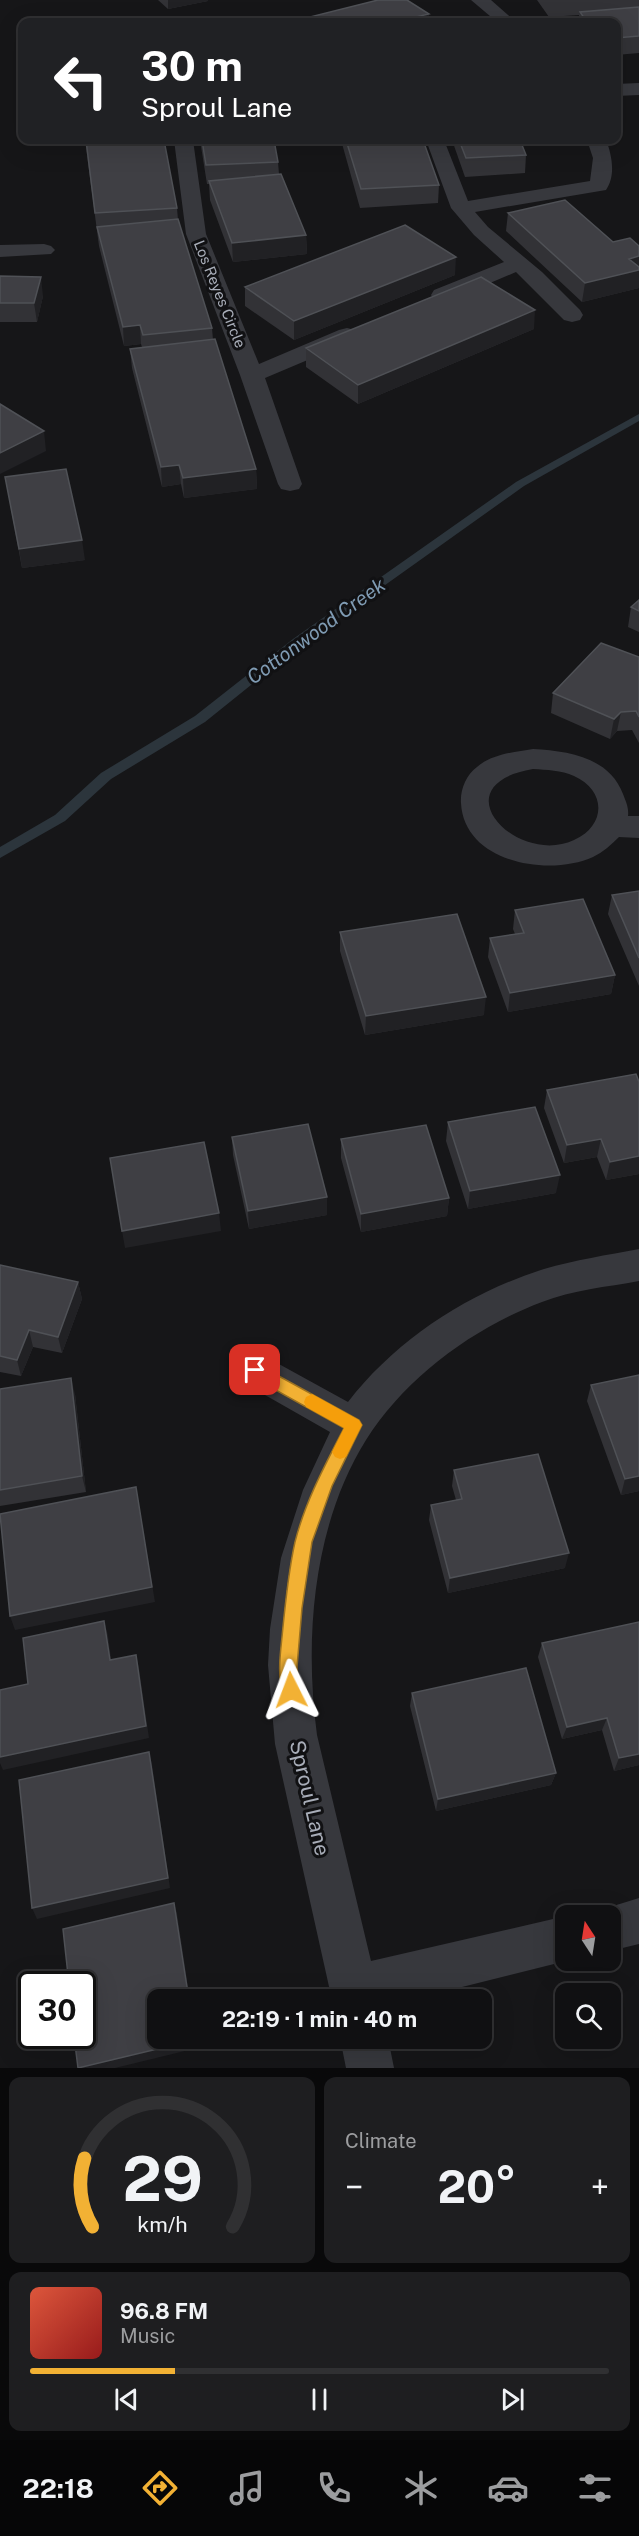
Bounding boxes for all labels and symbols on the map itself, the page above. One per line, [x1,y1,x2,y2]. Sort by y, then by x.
street label: Los Reyes Circle [191,238,249,350]
water label: Cottonwood Creek [242,573,390,689]
pin [229,1344,280,1395]
position arrow [259,1658,323,1722]
street label: Sproul Lane [285,1738,335,1858]
north arrow [555,1905,621,1971]
speed limit sign: 30 [18,1971,96,2049]

